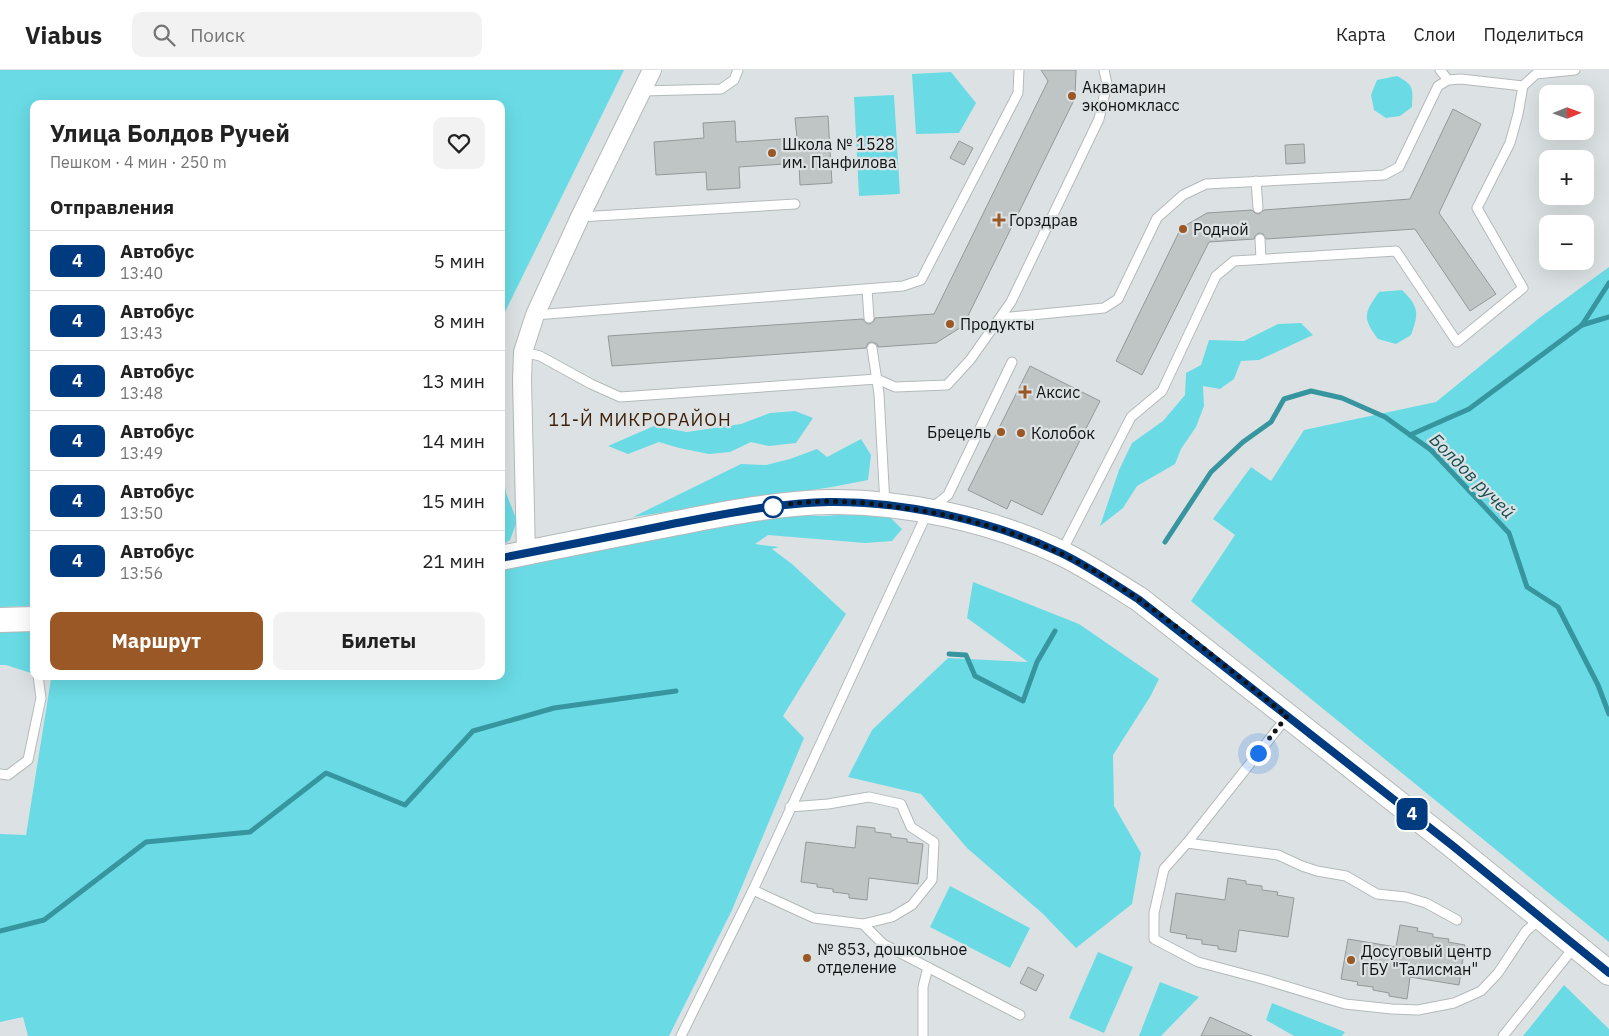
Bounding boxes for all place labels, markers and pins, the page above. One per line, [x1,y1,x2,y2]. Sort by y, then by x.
place label: Аквамарин экономкласс [1082,77,1180,115]
marker: Аквамарин экономкласс [1066,90,1078,102]
place label: Школа № 1528 им. Панфилова [782,134,897,172]
marker: Школа № 1528 им. Панфилова [766,147,778,159]
place label: Горздрав [1009,210,1078,230]
marker: Горздрав [993,214,1005,226]
place label: Родной [1193,219,1249,239]
marker: Родной [1177,223,1189,235]
place label: Продукты [960,314,1035,334]
marker: Продукты [944,318,956,330]
place label: Аксис [1036,382,1080,402]
marker: Аксис [1018,385,1032,399]
place label: Брецель [927,422,991,442]
place label: Колобок [1031,423,1095,443]
marker: Брецель [995,426,1007,438]
marker: Колобок [1015,427,1027,439]
unlabelled marker [762,496,784,518]
place label: № 853, дошкольное отделение [817,939,968,977]
place label: Досуговый центр ГБУ "Талисман" [1361,941,1491,979]
marker: № 853, дошкольное отделение [801,952,813,964]
marker: Досуговый центр ГБУ "Талисман" [1345,954,1357,966]

